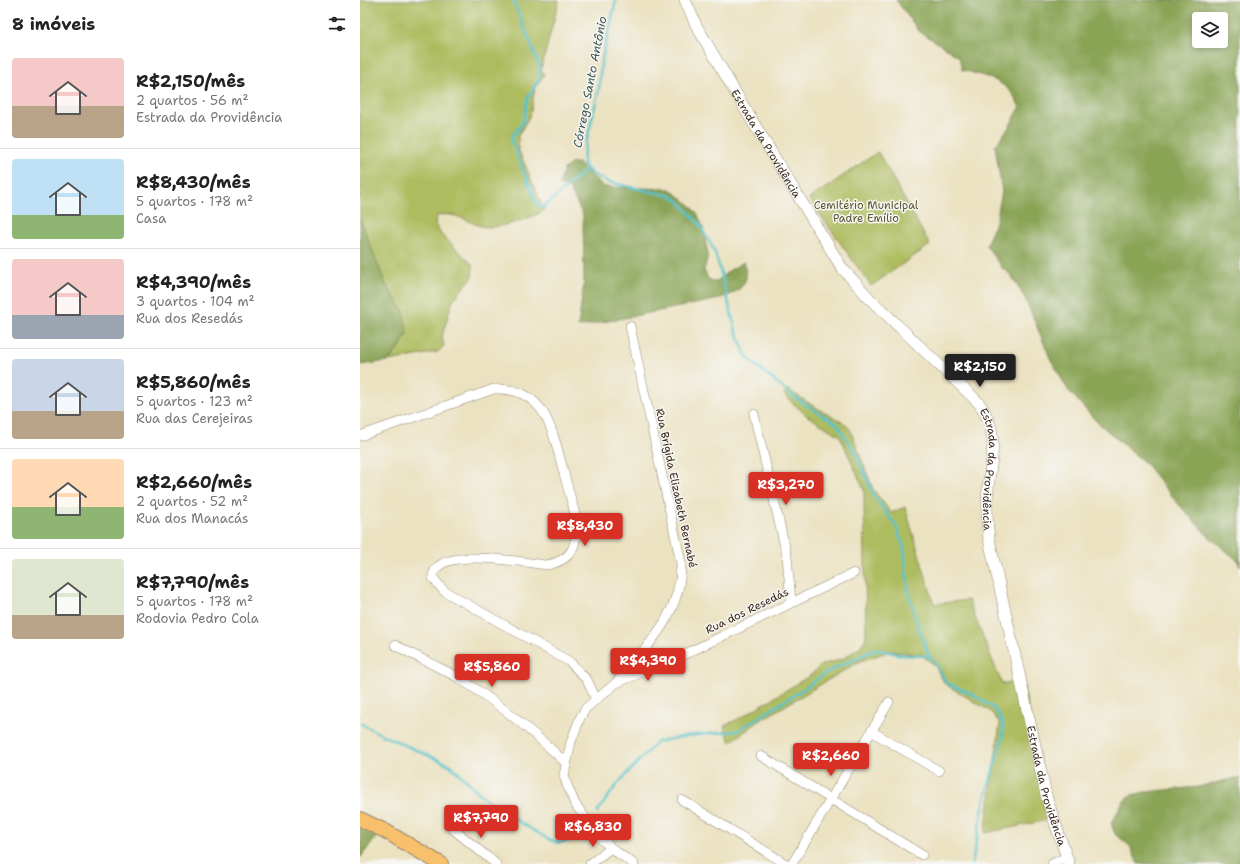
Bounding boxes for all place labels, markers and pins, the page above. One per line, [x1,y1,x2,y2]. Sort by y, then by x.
pin: R$2,150 [943,354,1017,388]
pin: R$3,270 [749,472,823,506]
pin: R$8,430 [548,513,622,547]
pin: R$4,390 [611,648,685,682]
pin: R$5,860 [455,654,529,688]
pin: R$2,660 [794,743,868,777]
pin: R$7,790 [444,805,518,839]
pin: R$6,830 [556,814,630,848]

